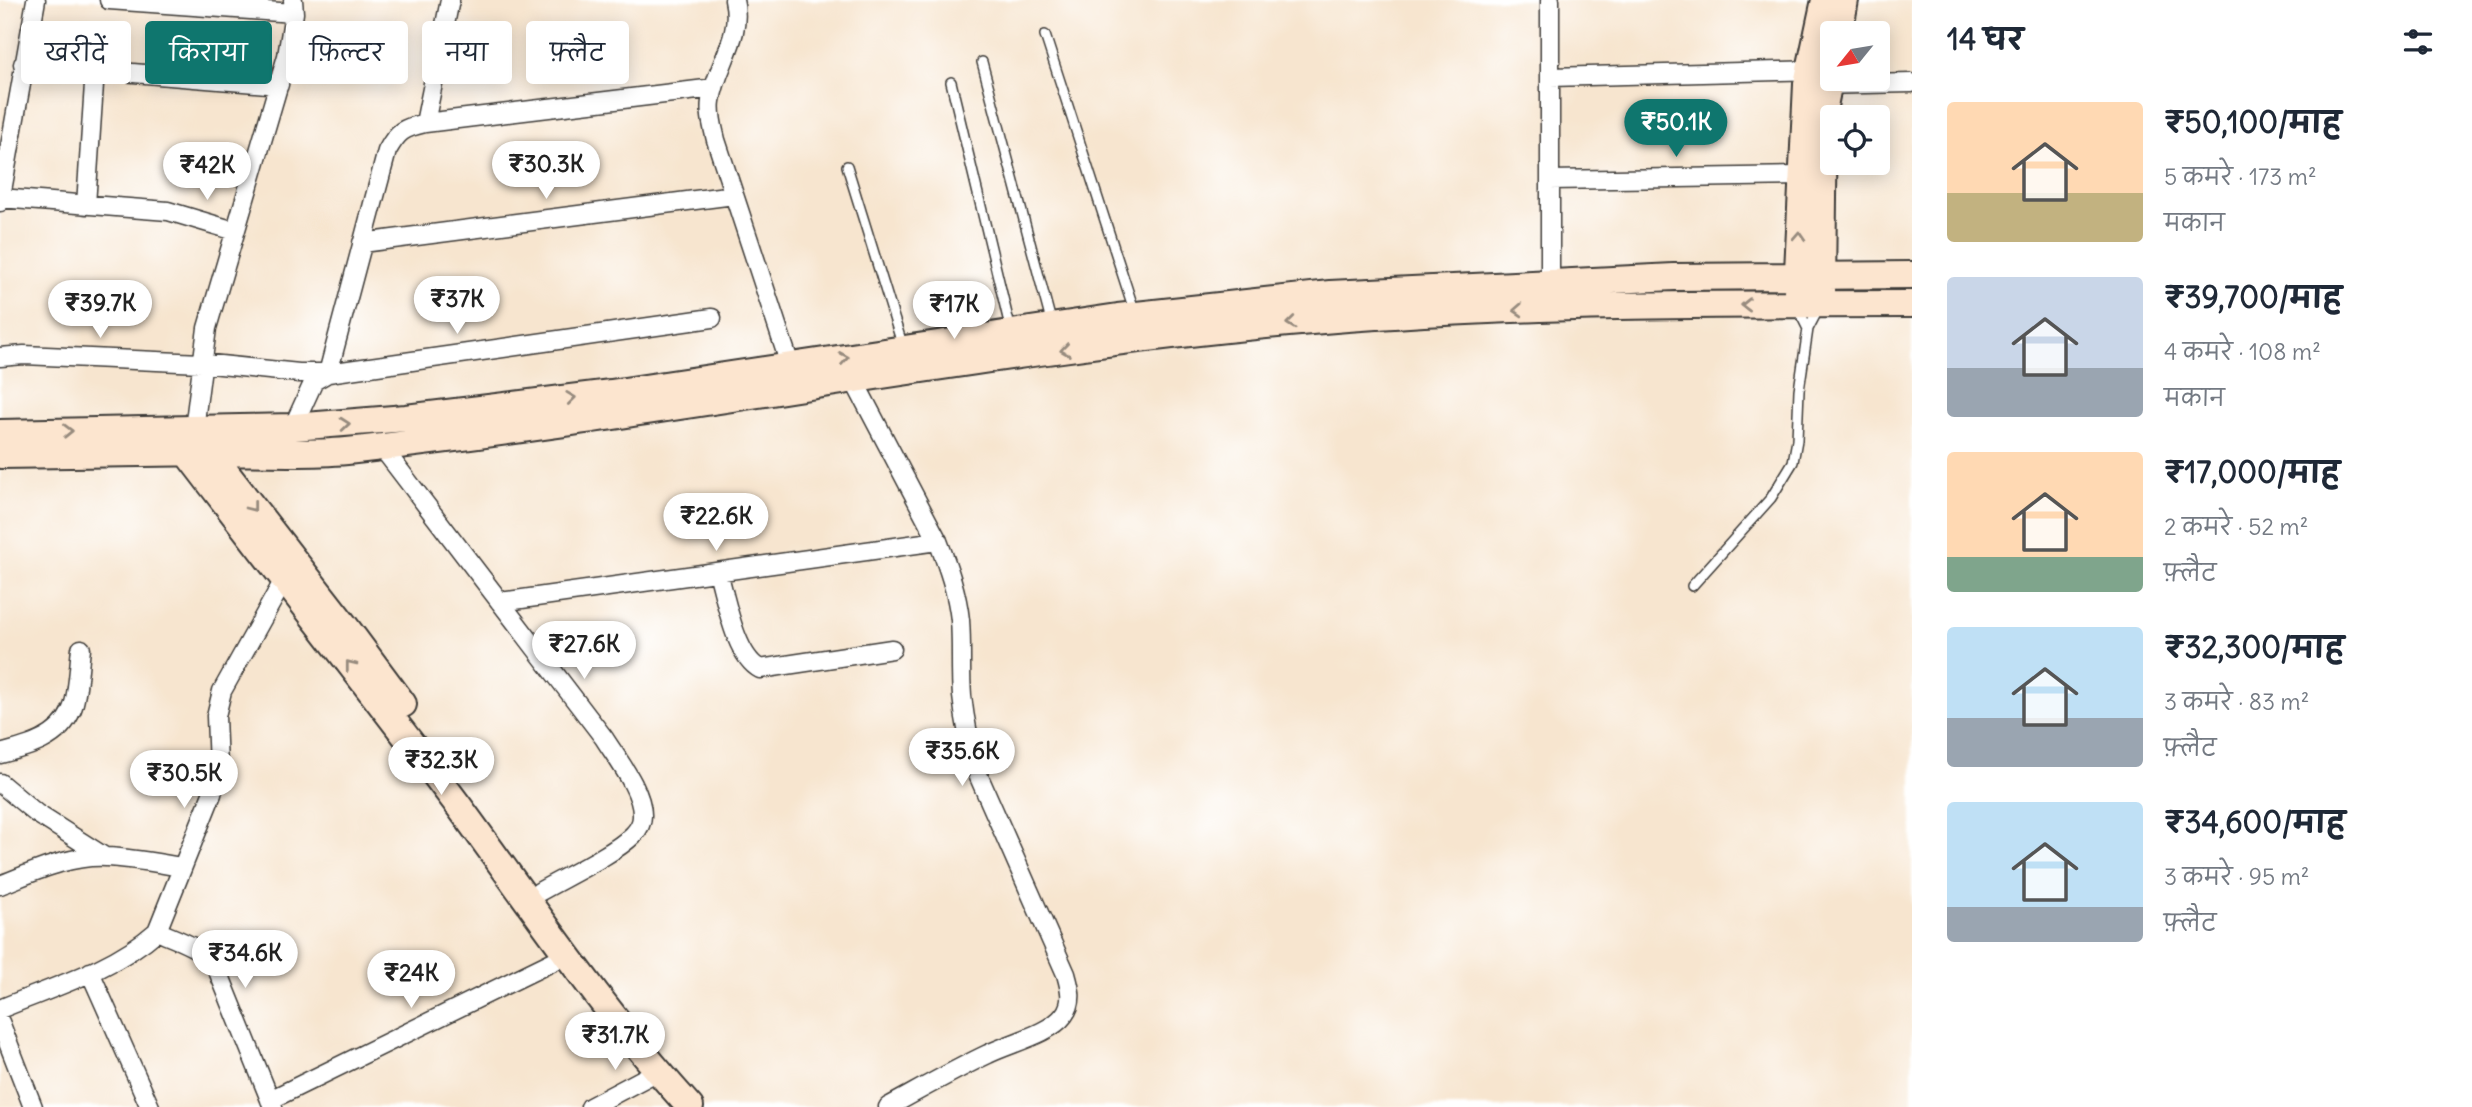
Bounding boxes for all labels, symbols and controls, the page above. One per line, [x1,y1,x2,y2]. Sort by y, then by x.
text: 14 घर [1947,20,2023,58]
chip: खरीदें [21,21,131,84]
chip: किराया [145,21,272,84]
chip: फ़िल्टर [286,21,408,84]
chip: नया [422,21,512,84]
chip: फ़्लैट [526,21,629,84]
north arrow [1820,21,1890,91]
map controls [1820,21,1890,175]
icon: filters [2399,23,2437,61]
pin: ₹50.1K [1619,100,1733,159]
text: ₹50,100/माह [2164,103,2341,141]
button: locate [1820,105,1890,175]
text: ₹50.1K [1640,107,1712,136]
icon: home [2003,130,2087,214]
pin: ₹42K [166,142,248,202]
pin: ₹30.3K [489,142,603,201]
text: ₹30.3K [508,149,584,178]
text: ₹42K [179,150,235,179]
text: 5 कमरे · 173 m² [2164,162,2317,191]
text: मकान [2164,208,2225,237]
one-way arrow [1792,230,1807,241]
pin: ₹37K [416,276,498,336]
text: ₹39,700/माह [2164,278,2342,316]
pin: ₹39.7K [43,280,157,340]
pin: ₹17K [913,282,995,341]
text: ₹37K [430,284,484,313]
text: ₹39.7K [64,288,136,317]
text: ₹17K [929,289,979,318]
one-way arrow [1740,297,1751,313]
one-way arrow [1513,302,1524,317]
icon: home [2003,305,2087,389]
one-way arrow [1285,316,1297,331]
text: 4 कमरे · 108 m² [2164,337,2321,366]
one-way arrow [1060,343,1071,358]
one-way arrow [838,351,850,366]
text: मकान [2164,383,2225,412]
one-way arrow [565,390,576,405]
one-way arrow [339,417,350,432]
one-way arrow [63,424,74,439]
text: ₹17,000/माह [2164,453,2340,491]
icon: home [2003,480,2087,564]
pin: ₹22.6K [659,494,773,553]
one-way arrow [243,499,256,512]
text: ₹22.6K [679,501,753,530]
text: 2 कमरे · 52 m² [2164,512,2308,541]
text: फ़्लैट [2164,558,2216,587]
pin: ₹27.6K [527,622,641,681]
text: ₹32,300/माह [2164,628,2344,666]
text: ₹27.6K [548,629,620,658]
icon: home [2003,655,2087,739]
one-way arrow [345,660,358,672]
text: 3 कमरे · 83 m² [2164,687,2309,716]
pin: ₹35.6K [905,728,1019,788]
text: फ़्लैट [2164,733,2216,762]
text: ₹35.6K [925,736,999,765]
pin: ₹32.3K [384,738,498,797]
text: ₹32.3K [404,745,478,774]
pin: ₹30.5K [127,750,241,810]
text: ₹30.5K [146,758,222,787]
text: ₹34,600/माह [2164,803,2345,841]
icon: home [2003,830,2087,914]
text: 3 कमरे · 95 m² [2164,862,2309,891]
text: फ़्लैट [2164,908,2216,937]
pin: ₹34.6K [188,930,302,990]
text: ₹34.6K [208,938,282,967]
pin: ₹24K [370,950,452,1010]
text: ₹24K [383,958,439,987]
pin: ₹31.7K [558,1012,672,1072]
text: ₹31.7K [581,1020,649,1049]

